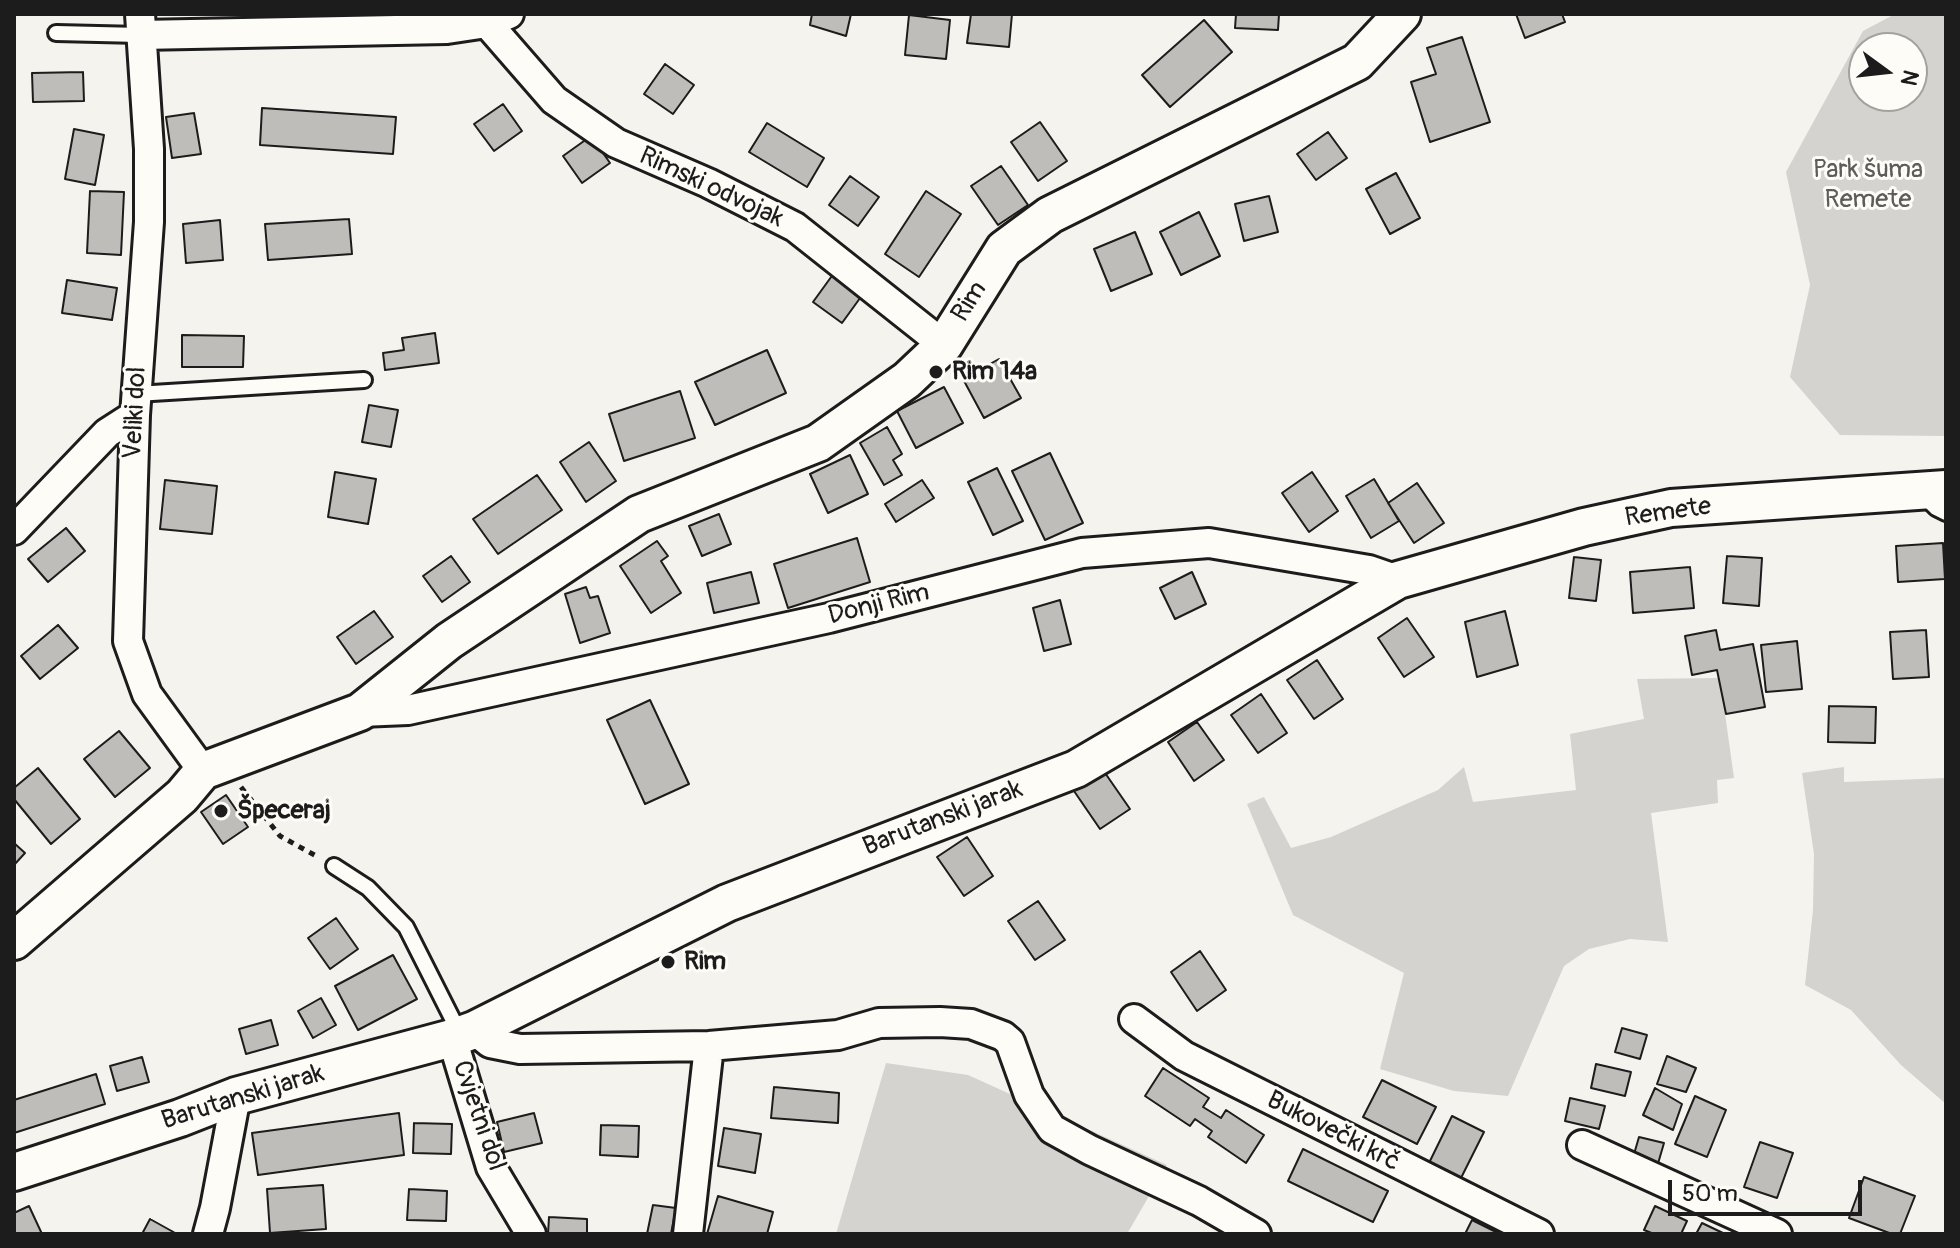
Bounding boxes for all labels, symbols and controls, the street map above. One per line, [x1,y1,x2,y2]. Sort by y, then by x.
north arrow [1848,32,1928,112]
text: N [1894,67,1925,89]
street label: Rimski odvojak [634,141,788,235]
park label: Park šuma Remete [1813,154,1923,216]
street label: Rim [946,276,994,328]
place label: Rim 14a [952,356,1037,388]
marker: Rim 14a [927,363,945,381]
street label: Veliki dol [118,366,154,460]
street label: Remete [1623,492,1713,534]
street label: Donji Rim [825,577,933,633]
street label: Barutanski jarak [859,774,1027,864]
place label: Špeceraj [237,795,331,827]
marker: Špeceraj [212,802,230,820]
place label: Rim [684,946,726,978]
marker: Rim [659,953,677,971]
street label: Cvjetni dol [445,1057,511,1175]
street label: Barutanski jarak [158,1058,328,1138]
street label: Bukovečki krč [1261,1085,1405,1179]
scale bar [1672,1164,1866,1214]
text: 50 m [1682,1179,1738,1208]

